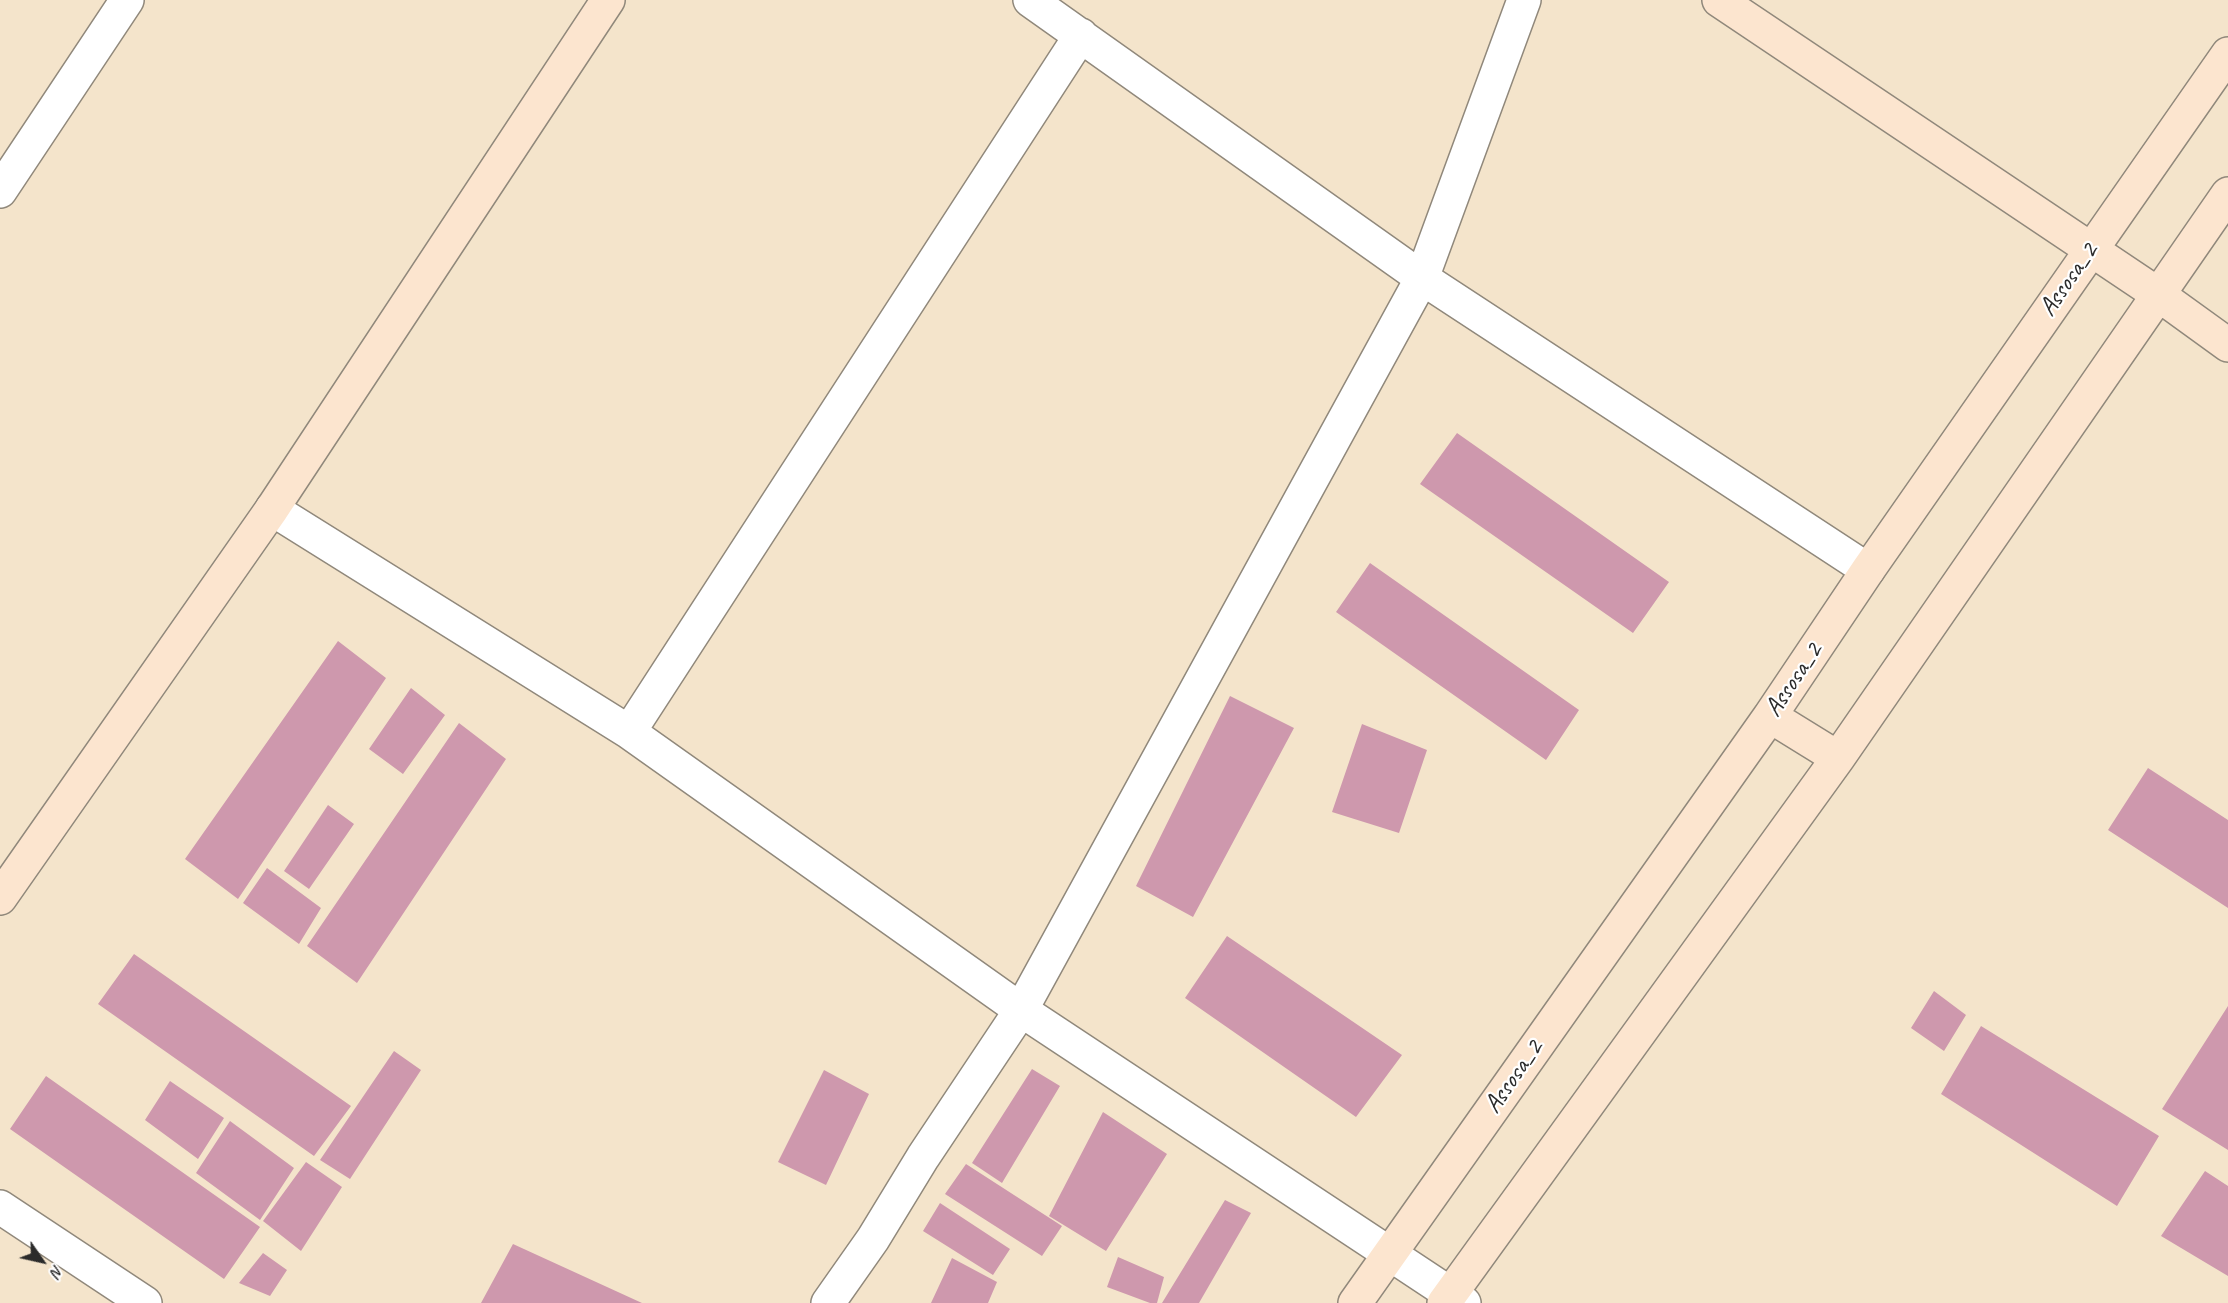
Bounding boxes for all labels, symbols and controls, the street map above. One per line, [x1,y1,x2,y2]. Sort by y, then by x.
street label: Assosa_2 [2033,237,2105,323]
street label: Assosa_2 [1758,637,1830,723]
street label: Assosa_2 [1478,1034,1550,1120]
north arrow [12,1231,72,1291]
text: N [46,1261,68,1281]

